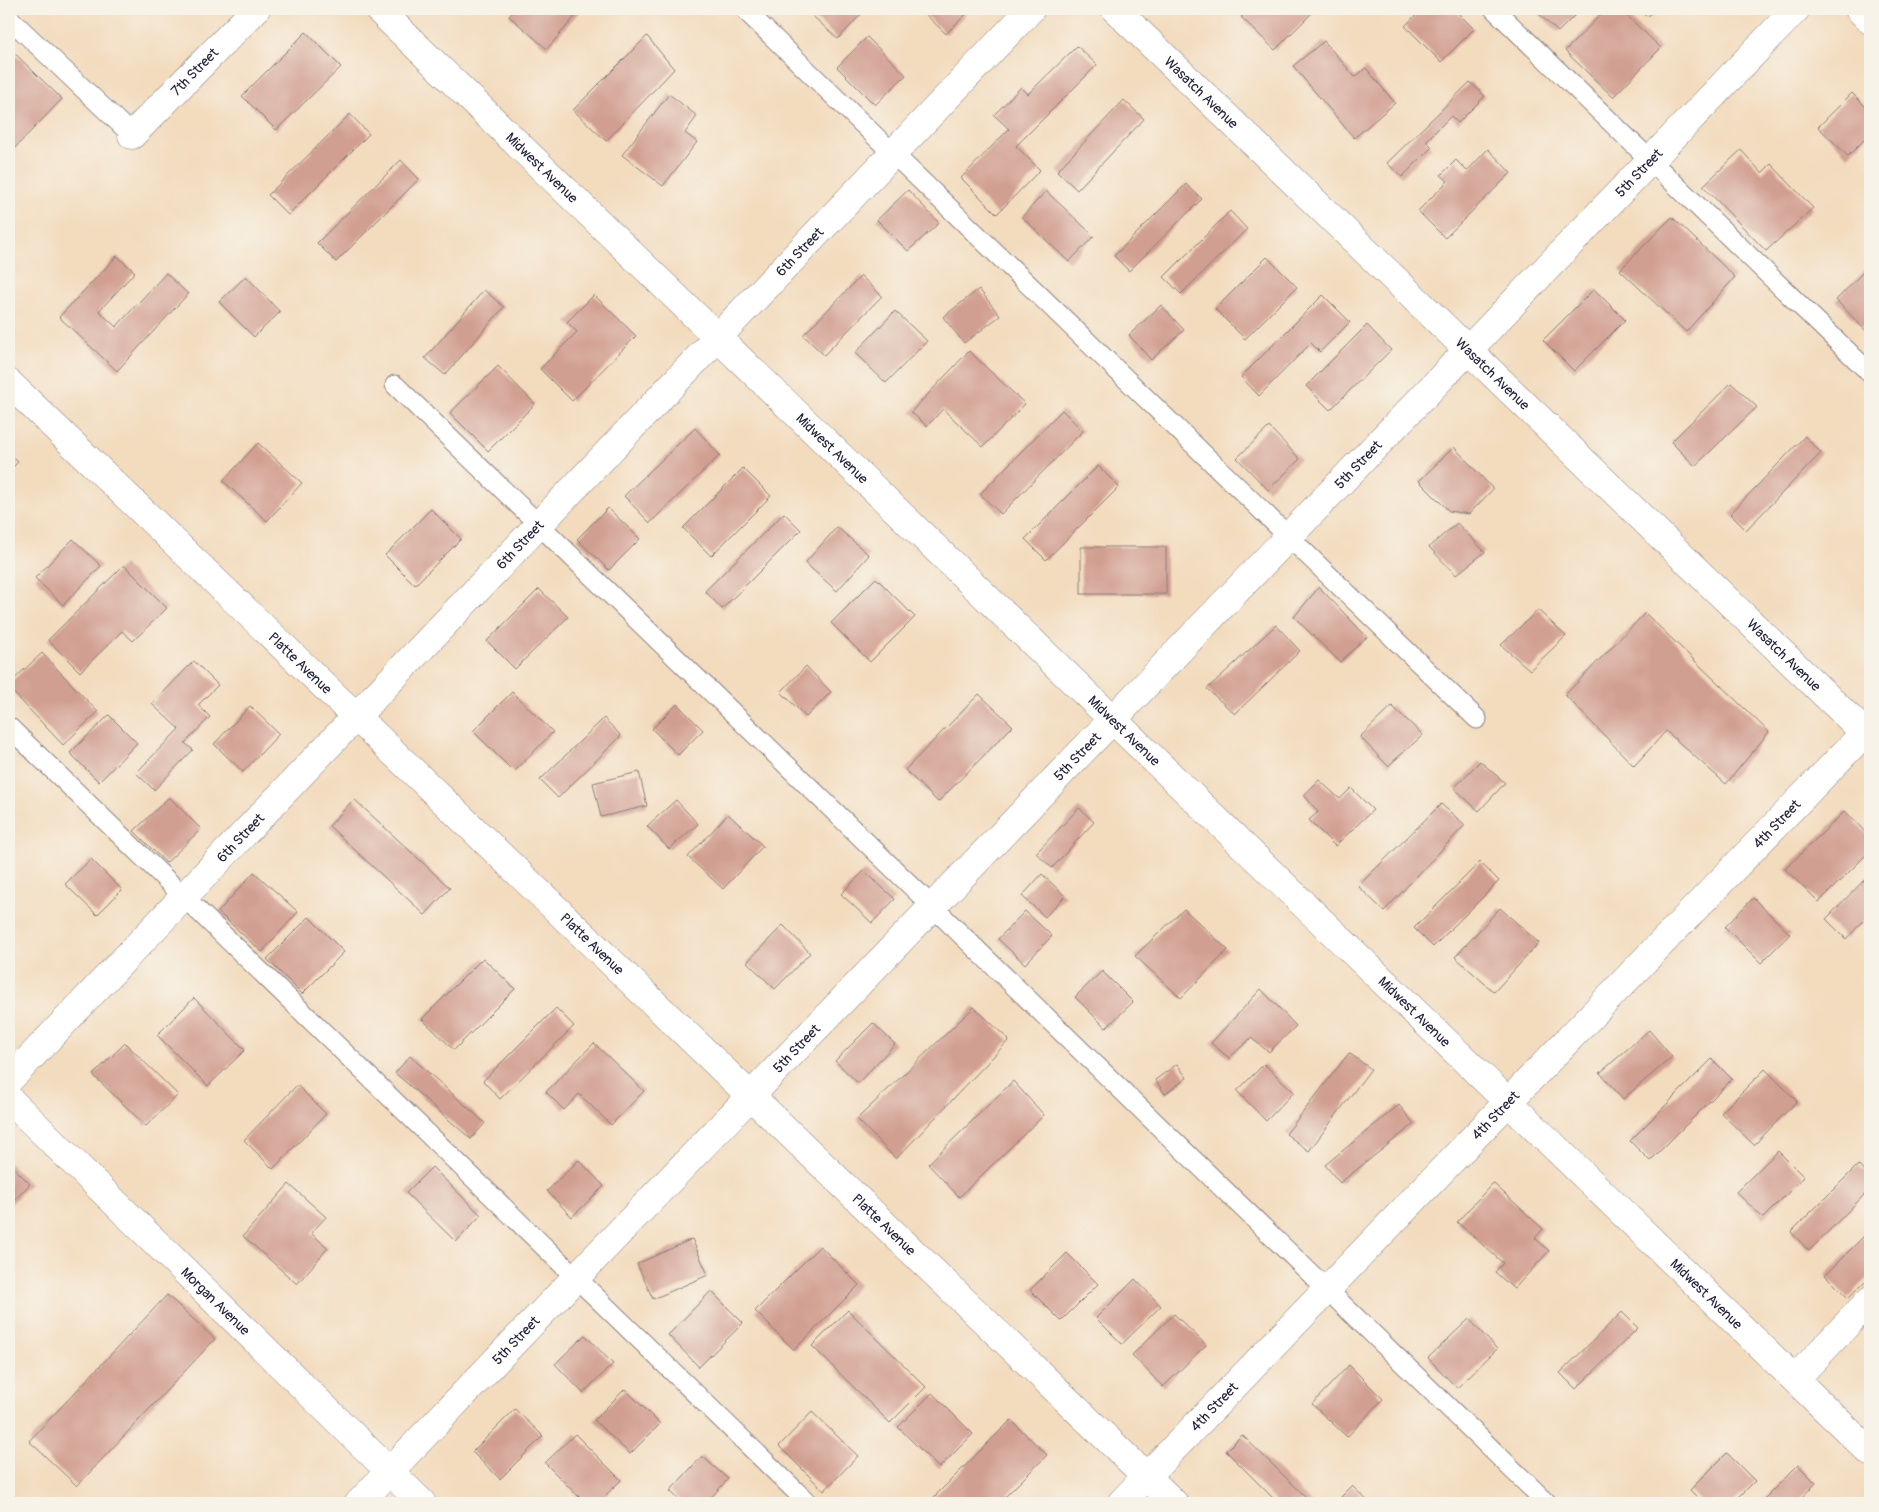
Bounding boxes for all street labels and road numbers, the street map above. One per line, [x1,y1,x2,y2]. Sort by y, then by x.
street label: 7th Street [167,44,222,99]
street label: Wasatch Avenue [1161,53,1242,132]
street label: Midwest Avenue [502,129,582,206]
street label: 5th Street [1611,144,1666,200]
street label: 6th Street [772,223,827,280]
street label: Wasatch Avenue [1452,334,1533,413]
street label: Midwest Avenue [793,410,872,487]
street label: 5th Street [1331,436,1385,492]
street label: 6th Street [493,516,547,573]
street label: Wasatch Avenue [1743,615,1825,695]
street label: Platte Avenue [265,629,336,697]
street label: Midwest Avenue [1084,692,1164,769]
street label: 5th Street [1050,728,1105,784]
street label: 4th Street [1749,796,1804,852]
street label: 6th Street [213,809,268,866]
street label: Platte Avenue [557,909,628,978]
street label: Midwest Avenue [1375,973,1454,1050]
street label: 5th Street [769,1020,824,1076]
street label: 4th Street [1468,1087,1523,1143]
street label: Platte Avenue [849,1190,920,1259]
street label: Midwest Avenue [1667,1255,1746,1333]
street label: Morgan Avenue [178,1264,254,1339]
street label: 5th Street [488,1312,543,1368]
street label: 4th Street [1187,1378,1242,1435]

